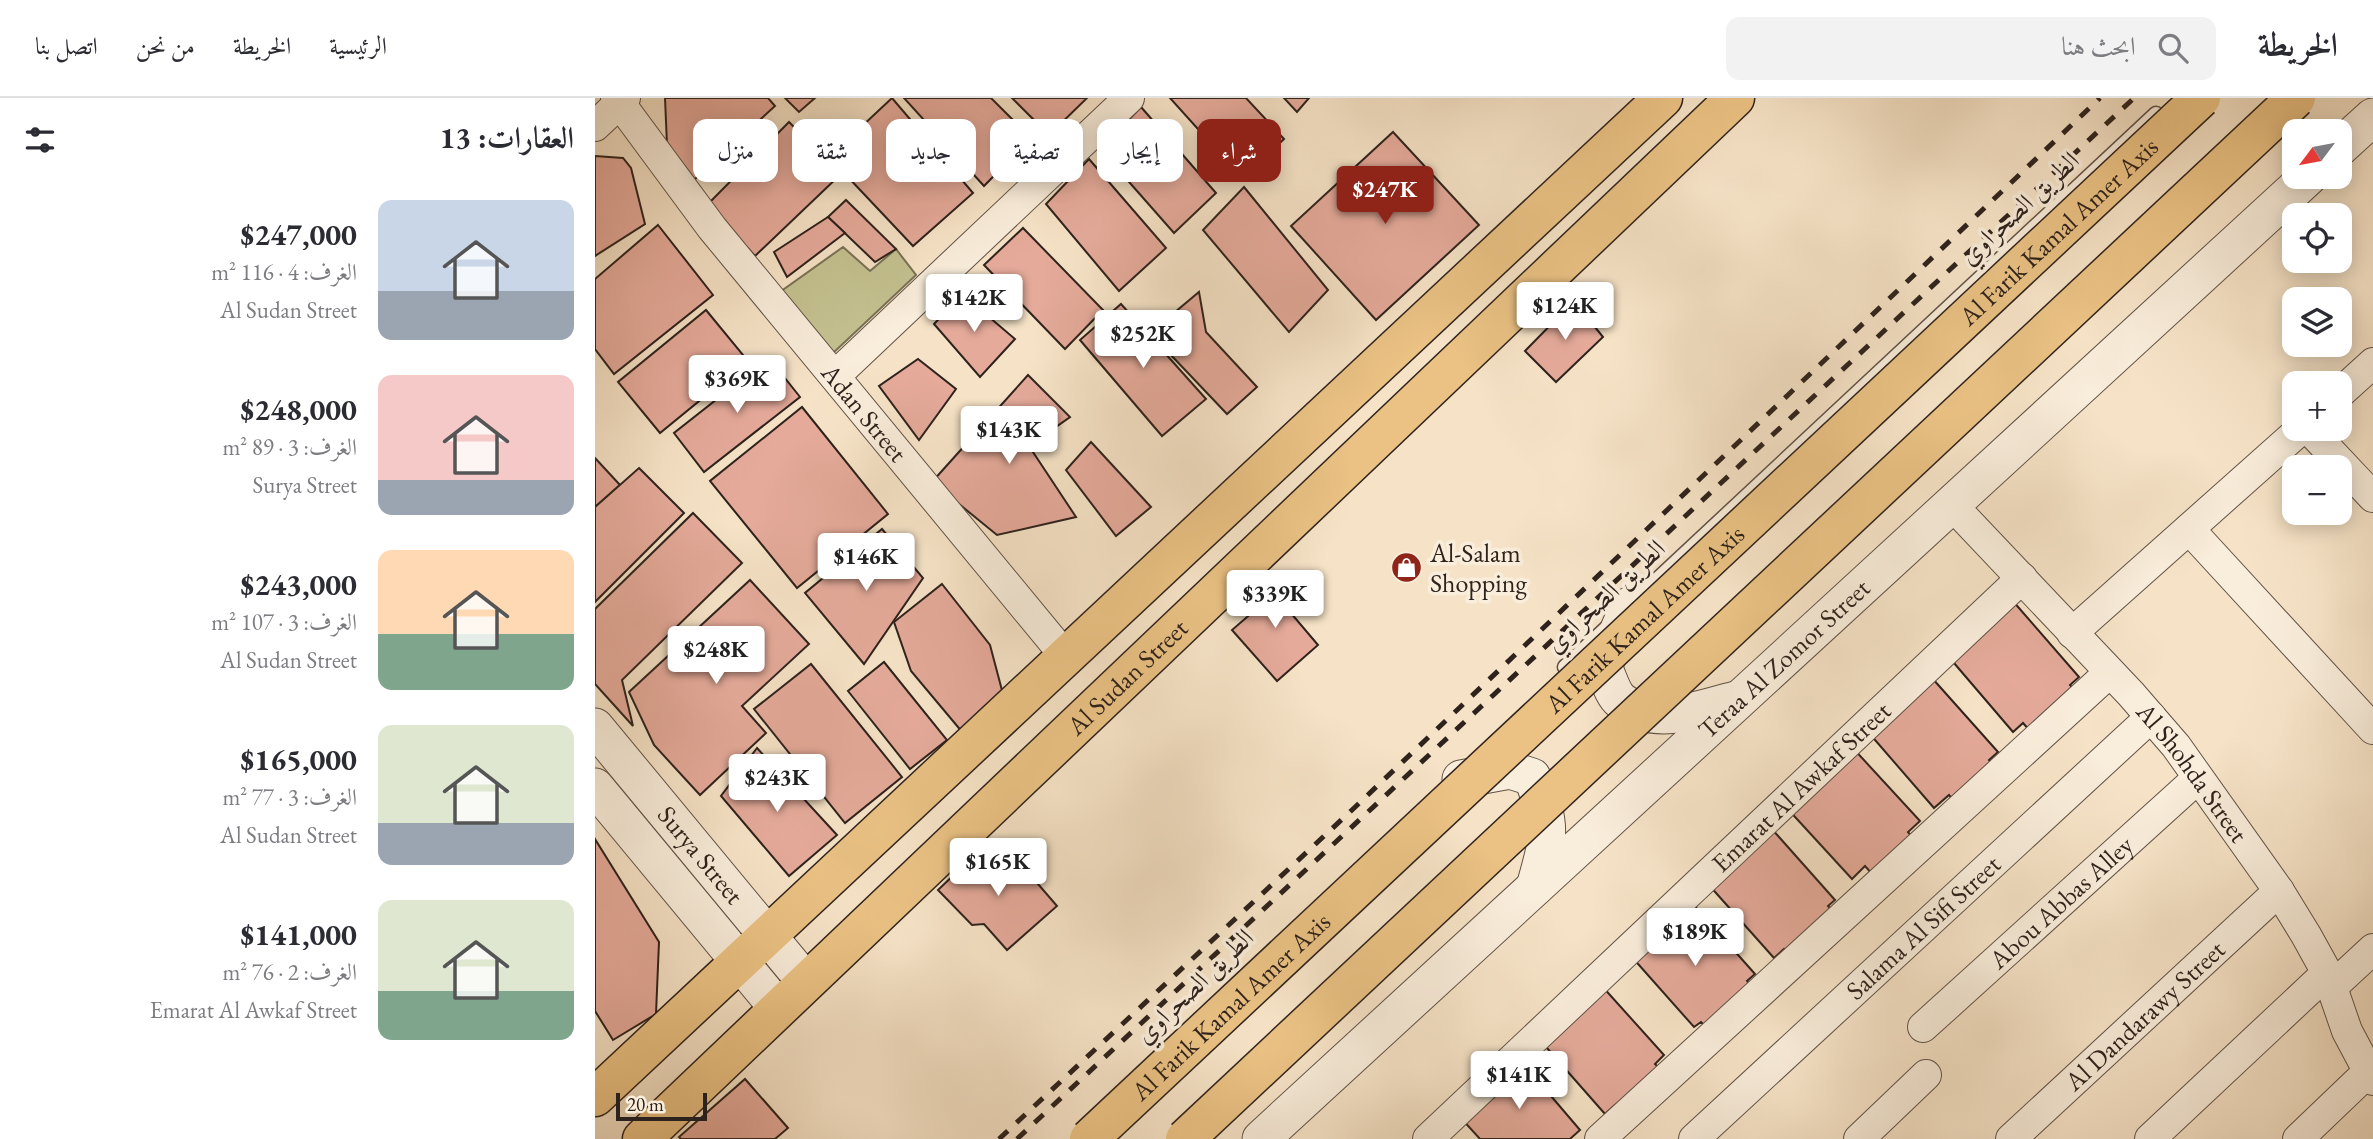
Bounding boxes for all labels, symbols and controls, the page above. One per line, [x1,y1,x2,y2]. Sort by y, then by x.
search box [1726,17,2216,80]
text: الخريطة [2258,23,2338,66]
text: ابحث هنا [2061,29,2136,63]
icon: search [2154,29,2192,67]
text: اتصل بنا [35,30,98,61]
text: من نحن [136,30,195,61]
text: الخريطة [233,30,291,61]
text: الرئيسية [329,30,387,61]
text: العقارات: 13 [439,118,574,157]
chip: منزل [693,119,778,182]
chip: شقة [792,119,872,182]
chip: جديد [886,119,976,182]
chip: تصفية [990,119,1083,182]
chip: إيجار [1097,119,1183,182]
chip: شراء [1197,119,1281,182]
north arrow [2282,119,2352,189]
map controls [2282,119,2352,525]
icon: filters [21,121,59,159]
street label: Al Farik Kamal Amer Axis [1951,130,2165,334]
street label: الطريق الصحراوي [1952,144,2089,275]
pin: $247K [1336,166,1434,226]
text: $247K [1353,174,1417,204]
button: locate [2282,203,2352,273]
text: $247,000 [241,215,357,254]
icon: home [434,228,518,312]
text: الغرف: 4 · 116 m² [211,257,357,287]
pin: $142K [925,274,1023,334]
text: $142K [942,282,1006,312]
pin: $124K [1516,282,1614,342]
button: layers [2282,287,2352,357]
text: $124K [1533,290,1597,320]
text: Al Sudan Street [220,295,357,325]
pin: $252K [1094,310,1192,370]
text: $252K [1111,318,1175,348]
pin: $369K [688,356,786,415]
street label: Adan Street [813,356,915,469]
text: $369K [705,363,769,393]
button: + [2282,371,2352,441]
text: $248,000 [241,390,357,429]
icon: home [434,403,518,487]
pin: $143K [960,406,1058,466]
text: $143K [977,414,1041,444]
text: الغرف: 3 · 89 m² [222,432,357,462]
button: − [2282,455,2352,525]
text: Surya Street [252,470,357,500]
street label: Al Farik Kamal Amer Axis [1537,517,1752,721]
street label: الطريق الصحراوي [1538,532,1675,663]
pin: $146K [817,533,915,593]
place label: Al-Salam Shopping [1429,536,1527,600]
text: $146K [834,541,898,571]
shop icon: Al-Salam Shopping [1390,551,1424,585]
text: $243,000 [241,565,357,604]
pin: $339K [1226,570,1324,630]
street label: Teraa Al Zomor Street [1691,571,1877,746]
icon: home [434,578,518,662]
text: $339K [1243,578,1307,608]
text: الغرف: 3 · 107 m² [211,607,357,637]
street label: Al Sudan Street [1059,611,1195,743]
pin: $248K [667,626,765,686]
text: $248K [684,634,748,664]
text: Al Sudan Street [220,645,357,675]
street label: Emarat Al Awkaf Street [1704,694,1898,880]
street label: Al Shohda Street [2128,694,2256,849]
text: $165,000 [241,740,357,779]
icon: home [434,753,518,837]
pin: $243K [728,754,826,814]
text: $243K [745,762,809,792]
text: الغرف: 3 · 77 m² [222,782,357,812]
street label: Surya Street [650,799,752,911]
text: Al Sudan Street [220,820,357,850]
street label: Abou Abbas Alley [1981,828,2141,977]
pin: $165K [949,838,1047,898]
text: $165K [966,846,1030,876]
street label: Salama Al Sifi Street [1839,847,2008,1007]
street label: Al Farik Kamal Amer Axis [1123,905,1338,1109]
pin: $189K [1646,908,1744,968]
text: $141,000 [241,915,357,954]
text: $189K [1663,916,1727,946]
street label: الطريق الصحراوي [1127,921,1263,1054]
icon: home [434,928,518,1012]
street label: Al Dandarawy Street [2056,933,2232,1099]
text: الغرف: 2 · 76 m² [222,957,357,987]
text: Emarat Al Awkaf Street [150,995,357,1025]
pin: $141K [1470,1052,1568,1111]
text: $141K [1487,1059,1551,1089]
scale bar [616,1090,707,1122]
text: 20 m [627,1092,664,1117]

